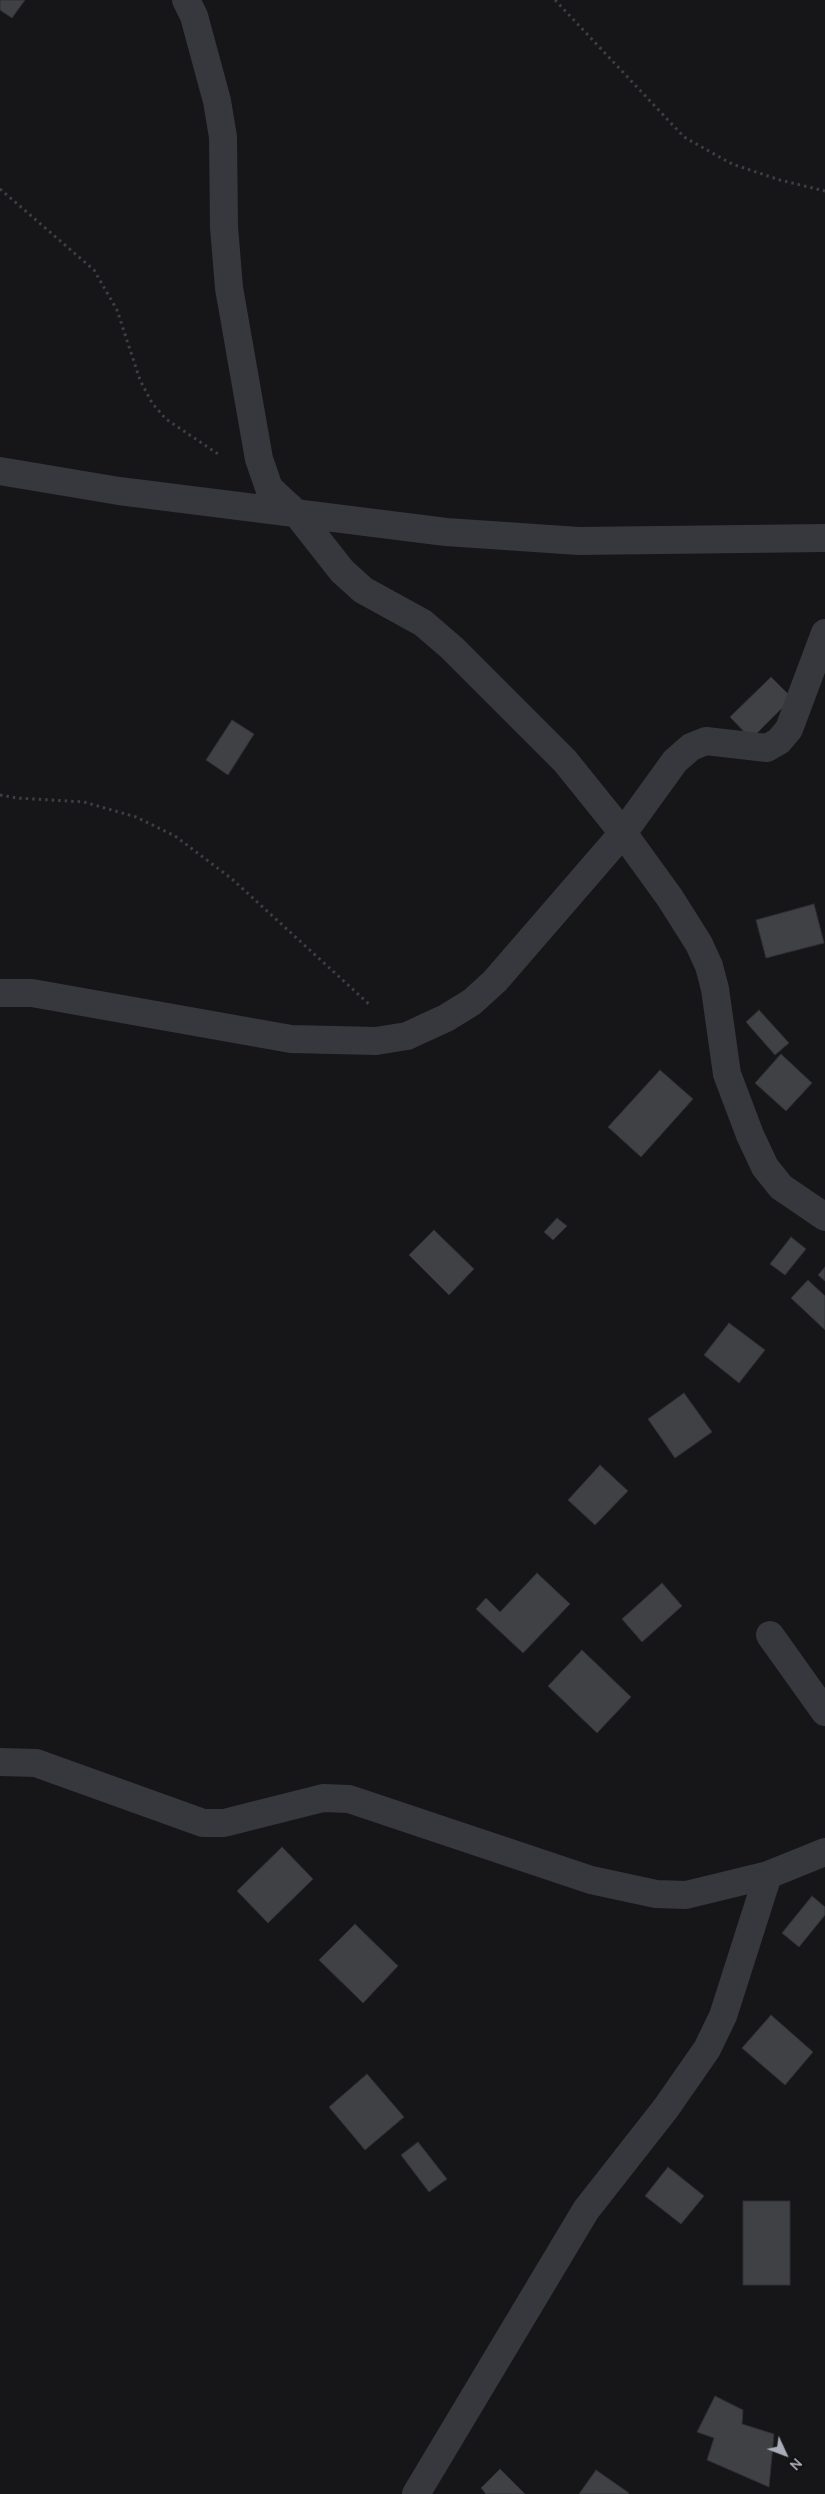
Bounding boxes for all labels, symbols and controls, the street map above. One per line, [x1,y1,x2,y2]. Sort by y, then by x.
north arrow [760,2429,810,2479]
text: N [786,2454,807,2475]

